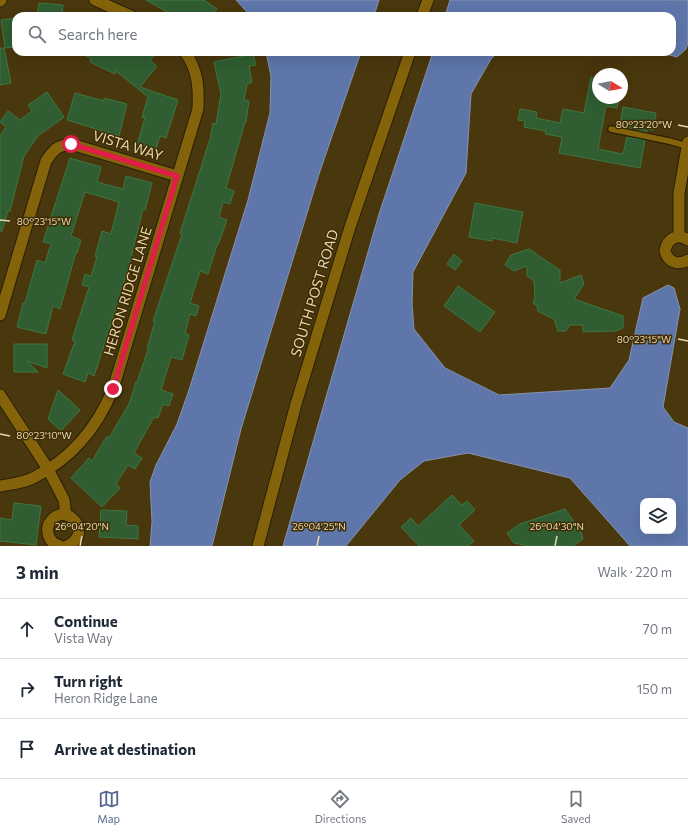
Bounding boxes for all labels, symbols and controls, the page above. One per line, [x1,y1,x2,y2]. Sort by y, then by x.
search box [12,12,676,56]
icon: search [26,23,48,45]
text: Search here [58,25,137,43]
north arrow [592,68,628,104]
text: 80°23'20"W [616,118,672,130]
street label: VISTA WAY [91,126,165,164]
route start [62,135,80,153]
text: 80°23'15"W [17,215,71,227]
street label: HERON RIDGE LANE [99,224,155,358]
street label: SOUTH POST ROAD [287,227,341,359]
text: 80°23'15"W [617,333,671,345]
route end [104,380,122,398]
text: 80°23'10"W [16,429,72,441]
map controls [640,498,676,534]
button: layers [640,498,676,534]
text: 26°04'20"N [55,520,109,532]
text: 26°04'25"N [292,520,346,532]
text: 26°04'30"N [530,520,584,532]
text: 3 min [16,562,59,583]
text: Walk · 220 m [598,564,672,580]
text: Continue [54,612,118,630]
icon: ahead [16,618,38,640]
text: 70 m [643,621,672,637]
text: Vista Way [54,630,113,646]
text: Turn right [54,672,123,690]
icon: right [16,678,38,700]
text: 150 m [637,681,672,697]
text: Heron Ridge Lane [54,690,158,706]
icon: arrive [16,738,38,760]
text: Arrive at destination [54,740,196,758]
tab: Map [97,788,120,825]
tab: Directions [315,788,366,825]
tab: Saved [561,788,591,825]

